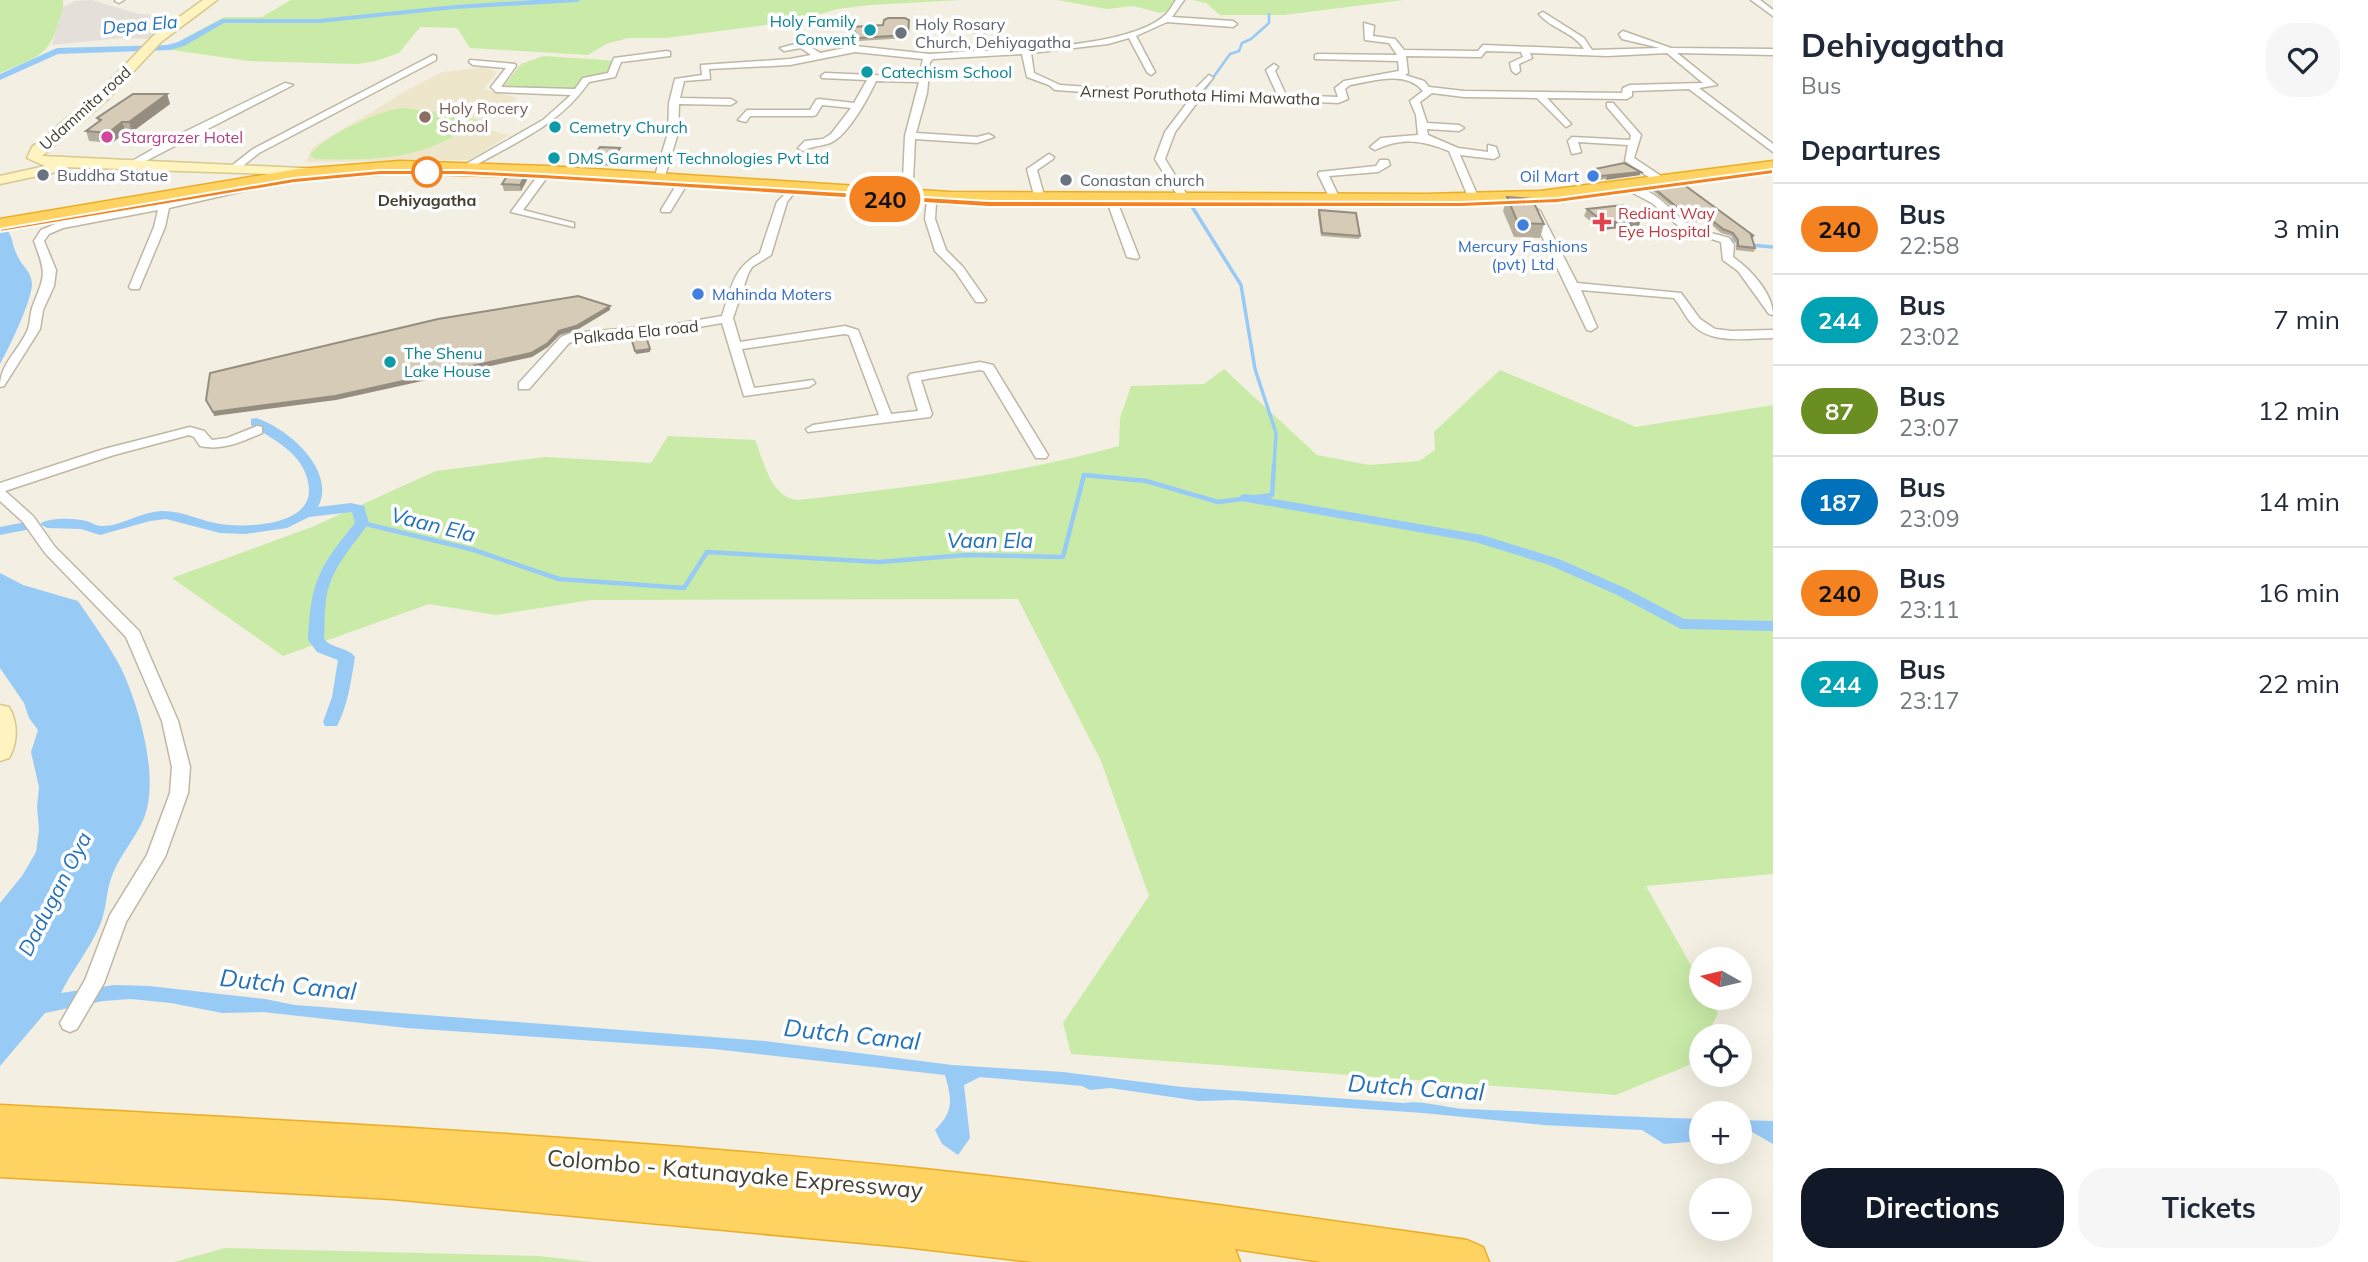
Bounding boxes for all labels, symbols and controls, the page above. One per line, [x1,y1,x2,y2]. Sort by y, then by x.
water label: Depa Ela [101,10,179,39]
place label: Holy Family Convent [770,11,856,49]
place label: Holy Rosary Church, Dehiyagatha [915,14,1071,52]
marker: Holy Family Convent [862,22,878,38]
button: heart [2266,23,2340,97]
text: Dehiyagatha [1801,24,2005,65]
marker: Holy Rosary Church, Dehiyagatha [893,25,909,41]
street label: Udammita road [35,62,135,154]
place label: Catechism School [881,62,1012,82]
marker: Catechism School [859,64,875,80]
text: Bus [1801,71,1841,100]
street label: Arnest Poruthota Himi Mawatha [1080,81,1320,109]
place label: Holy Rocery School [439,98,529,136]
marker: Holy Rocery School [417,109,433,125]
place label: Cemetry Church [569,117,688,137]
marker: Cemetry Church [547,119,563,135]
place label: Stargrazer Hotel [121,127,243,147]
marker: Stargrazer Hotel [99,129,115,145]
text: Departures [1801,134,1941,167]
place label: DMS Garment Technologies Pvt Ltd [568,148,829,168]
marker: DMS Garment Technologies Pvt Ltd [546,150,562,166]
marker: Dehiyagatha [412,157,442,187]
place label: Buddha Statue [57,165,168,185]
place label: Oil Mart [1520,166,1579,186]
marker: Buddha Statue [35,167,51,183]
marker: Oil Mart [1585,168,1601,184]
place label: Conastan church [1080,170,1205,190]
marker: Conastan church [1058,172,1074,188]
line badge: 240 [845,176,925,222]
text: 240 [863,184,907,214]
place label: Dehiyagatha [378,190,476,210]
text: Bus [1899,198,1945,231]
place label: Rediant Way Eye Hospital [1618,203,1715,241]
marker: Rediant Way Eye Hospital [1592,212,1612,232]
text: 3 min [2273,212,2340,245]
text: 240 [1818,214,1861,244]
marker: Mercury Fashions (pvt) Ltd [1515,217,1531,233]
text: 22:58 [1899,231,1959,260]
place label: Mercury Fashions (pvt) Ltd [1458,236,1588,274]
place label: Mahinda Moters [712,284,832,304]
marker: Mahinda Moters [690,286,706,302]
text: Bus [1899,289,1945,322]
text: 7 min [2273,303,2340,336]
text: 244 [1818,305,1861,335]
street label: Palkada Ela road [572,315,700,349]
text: 23:02 [1899,322,1959,351]
place label: The Shenu Lake House [404,343,491,381]
marker: The Shenu Lake House [382,354,398,370]
text: Bus [1899,380,1945,413]
text: 12 min [2258,394,2340,427]
text: 87 [1825,396,1854,426]
text: 23:07 [1899,413,1959,442]
text: Bus [1899,471,1945,504]
text: 14 min [2258,485,2340,518]
text: 187 [1818,487,1861,517]
water label: Vaan Ela [388,501,478,547]
text: 23:09 [1899,504,1959,533]
water label: Vaan Ela [947,527,1033,553]
text: Bus [1899,562,1945,595]
text: 16 min [2258,576,2340,609]
text: 240 [1818,578,1861,608]
text: 23:11 [1899,595,1959,624]
text: Bus [1899,653,1945,686]
text: 22 min [2258,667,2340,700]
text: 244 [1818,669,1861,699]
text: 23:17 [1899,686,1959,715]
water label: Dadugan Oya [12,827,97,960]
north arrow [1689,947,1752,1010]
map controls [1689,947,1752,1241]
water label: Dutch Canal [218,962,358,1006]
water label: Dutch Canal [782,1012,922,1056]
button: locate [1689,1024,1752,1087]
water label: Dutch Canal [1347,1067,1486,1107]
button: + [1689,1101,1752,1164]
street label: Colombo - Katunayake Expressway [546,1143,924,1204]
button: Directions [1801,1168,2064,1248]
button: Tickets [2078,1168,2340,1248]
button: − [1689,1178,1752,1241]

